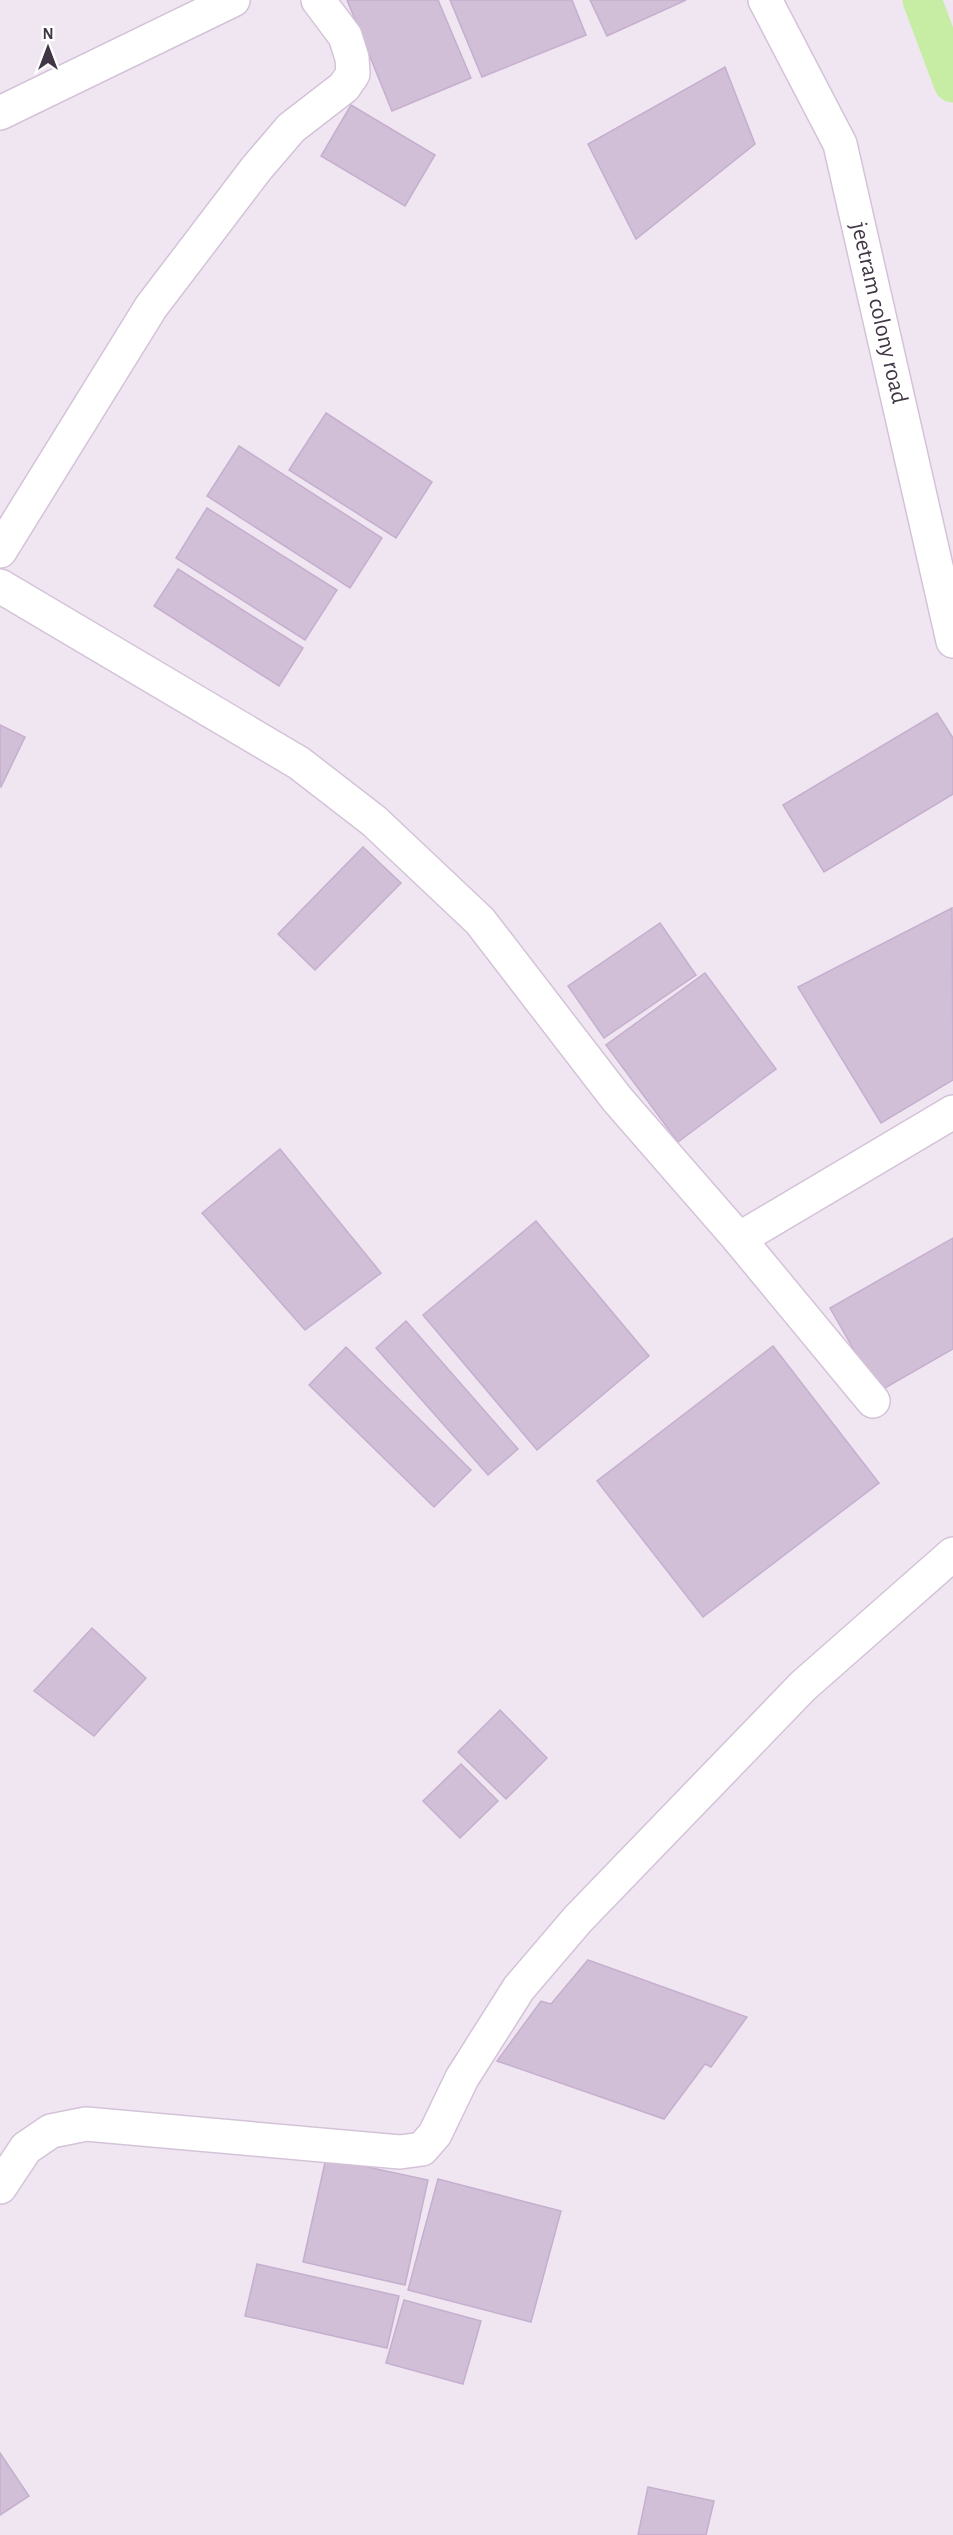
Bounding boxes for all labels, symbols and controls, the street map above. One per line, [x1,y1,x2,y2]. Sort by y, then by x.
north arrow [18,18,78,78]
text: N [42,26,54,42]
street label: jeetram colony road [846,220,912,406]

